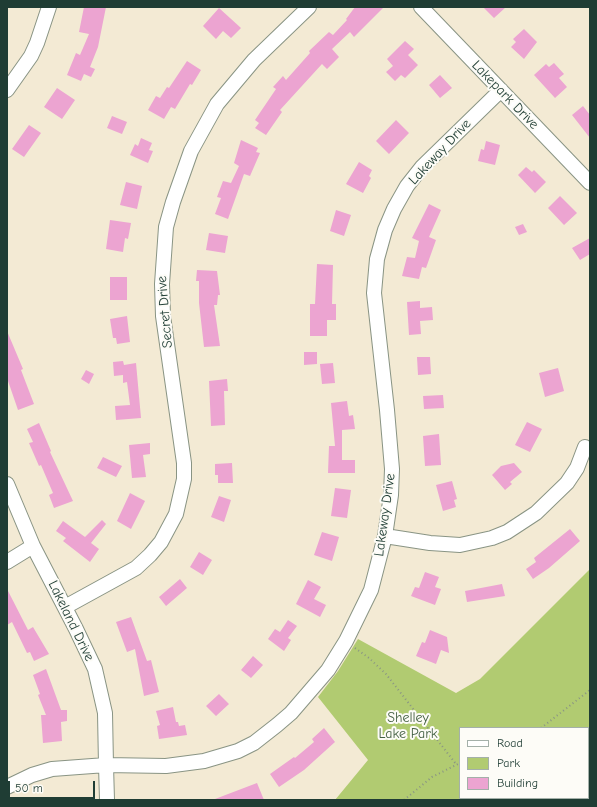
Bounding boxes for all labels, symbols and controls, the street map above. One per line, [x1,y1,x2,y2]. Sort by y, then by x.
street label: Lakepark Drive [468,57,542,133]
street label: Lakeway Drive [405,116,475,188]
street label: Secret Drive [153,275,177,349]
street label: Lakeway Drive [371,472,399,558]
street label: Lakeland Drive [44,578,98,664]
park label: Shelley Lake Park [379,710,437,742]
legend [459,727,589,799]
text: Road [497,736,523,750]
text: Park [497,756,520,770]
scale bar [10,773,97,799]
text: Building [497,776,538,790]
text: 50 m [15,781,43,795]

